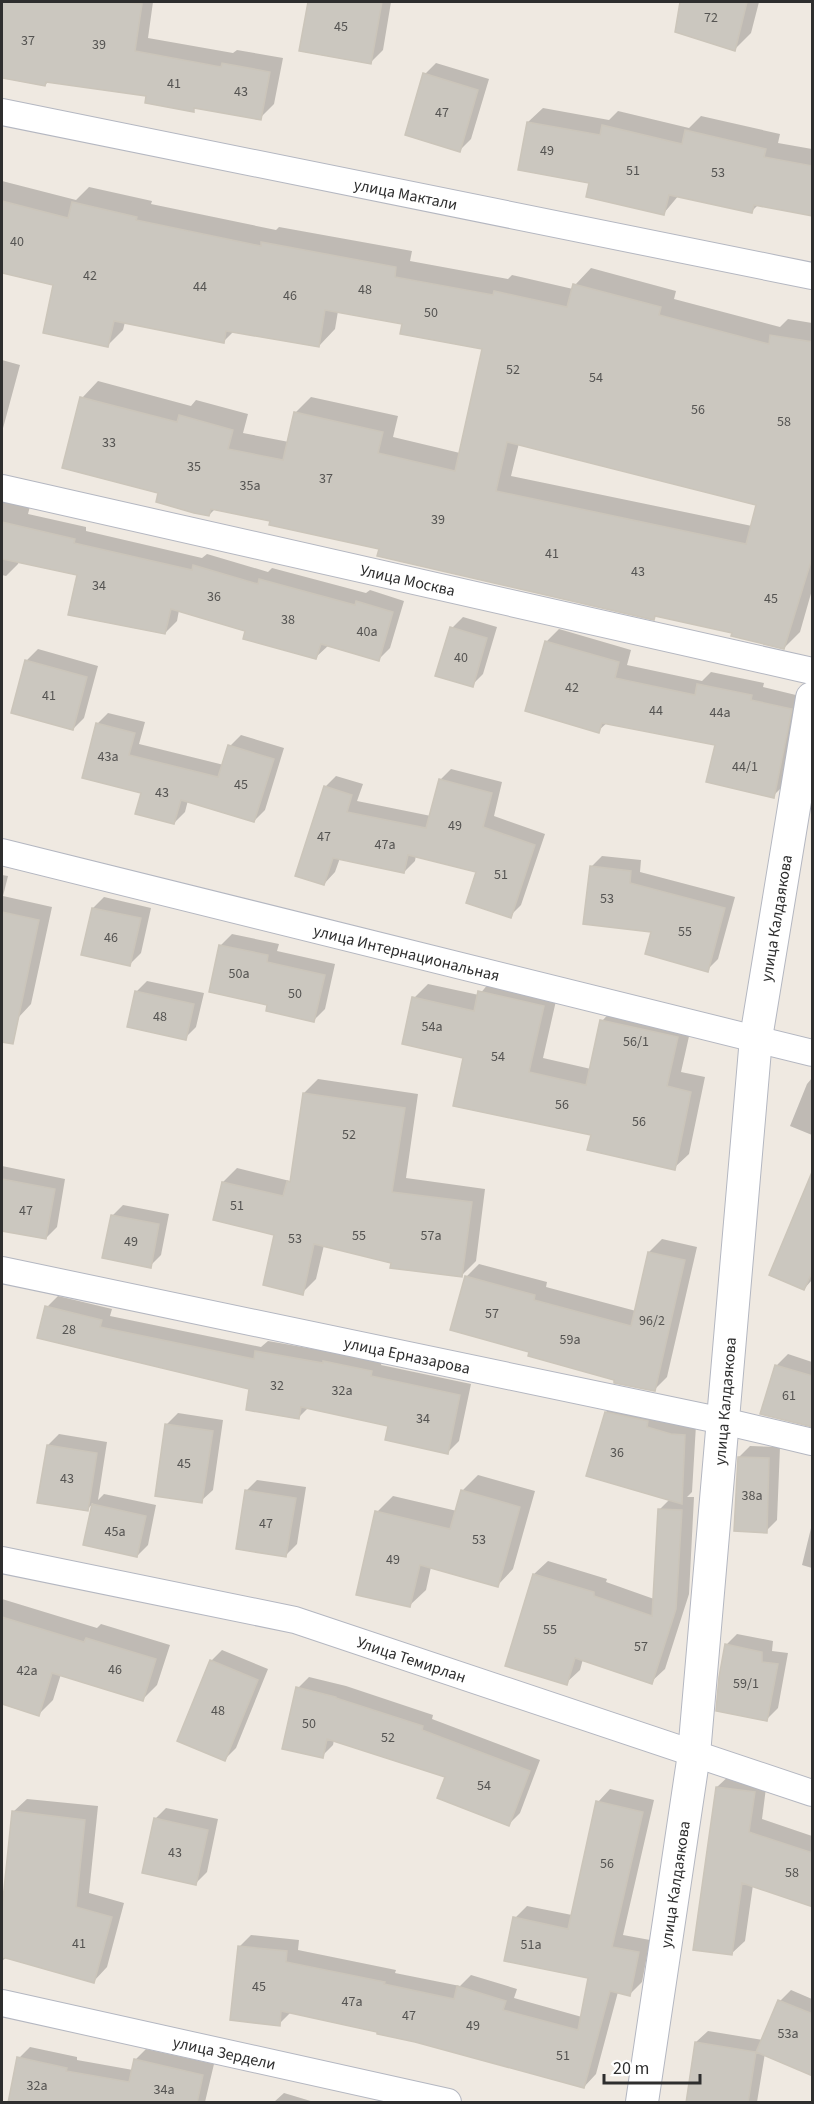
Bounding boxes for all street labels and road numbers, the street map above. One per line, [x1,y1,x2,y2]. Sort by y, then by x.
street label: улица Мактали [352,174,459,216]
street label: Улица Москва [358,559,457,602]
street label: улица Калдаякова [755,853,798,984]
street label: улица Интернациональная [311,920,502,987]
street label: улица Ерназарова [342,1332,472,1380]
street label: улица Калдаякова [709,1336,742,1466]
street label: Улица Темирлан [354,1631,469,1688]
street label: улица Калдаякова [655,1819,696,1950]
street label: улица Зердели [171,2031,278,2075]

